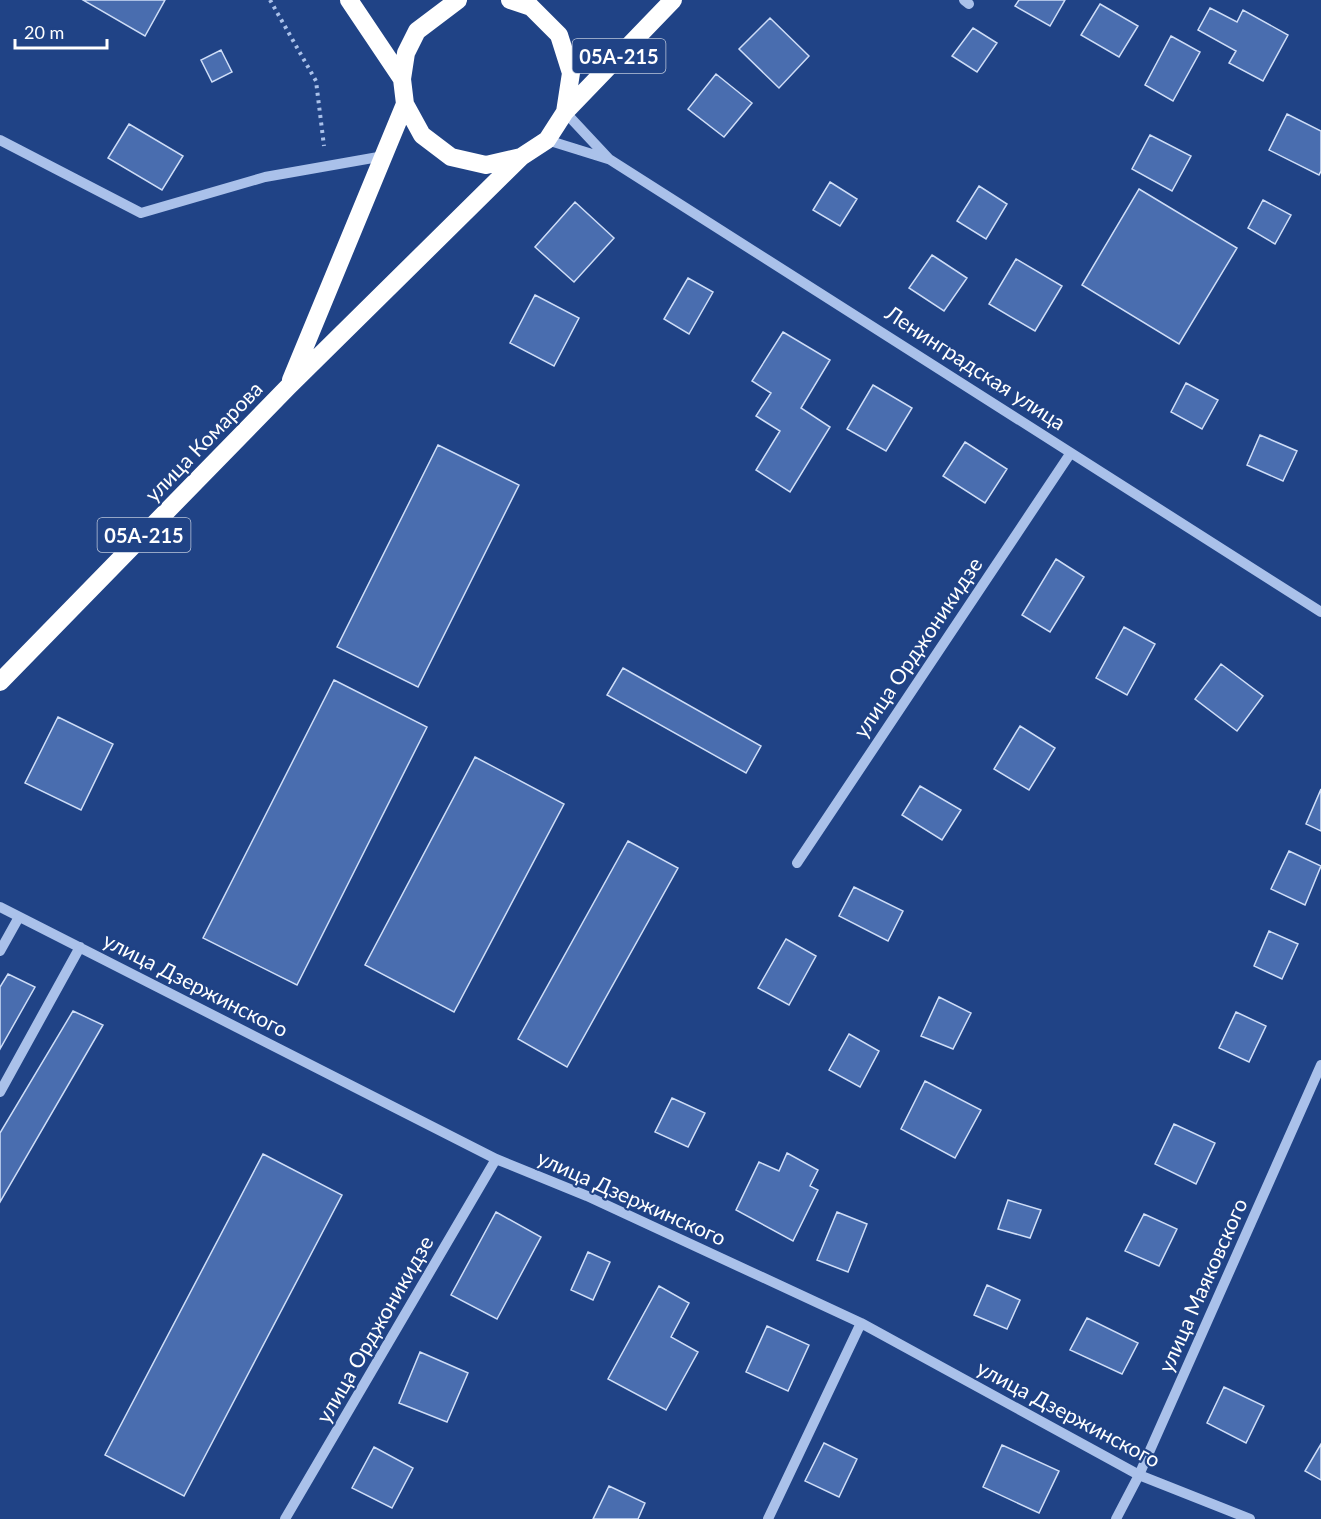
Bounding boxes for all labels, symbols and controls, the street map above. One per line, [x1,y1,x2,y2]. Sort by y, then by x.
scale bar [15,12,106,50]
text: 20 m [24,21,64,43]
road number: 05А-215 [572,39,666,73]
street label: Ленинградская улица [880,299,1071,435]
street label: улица Комарова [139,376,267,506]
road number: 05А-215 [98,518,190,552]
street label: улица Орджоникидзе [847,552,987,742]
street label: улица Дзержинского [99,927,293,1041]
street label: улица Дзержинского [534,1144,730,1250]
street label: улица Маяковского [1152,1194,1252,1376]
street label: улица Орджоникидзе [310,1231,438,1427]
street label: улица Дзержинского [973,1354,1165,1472]

